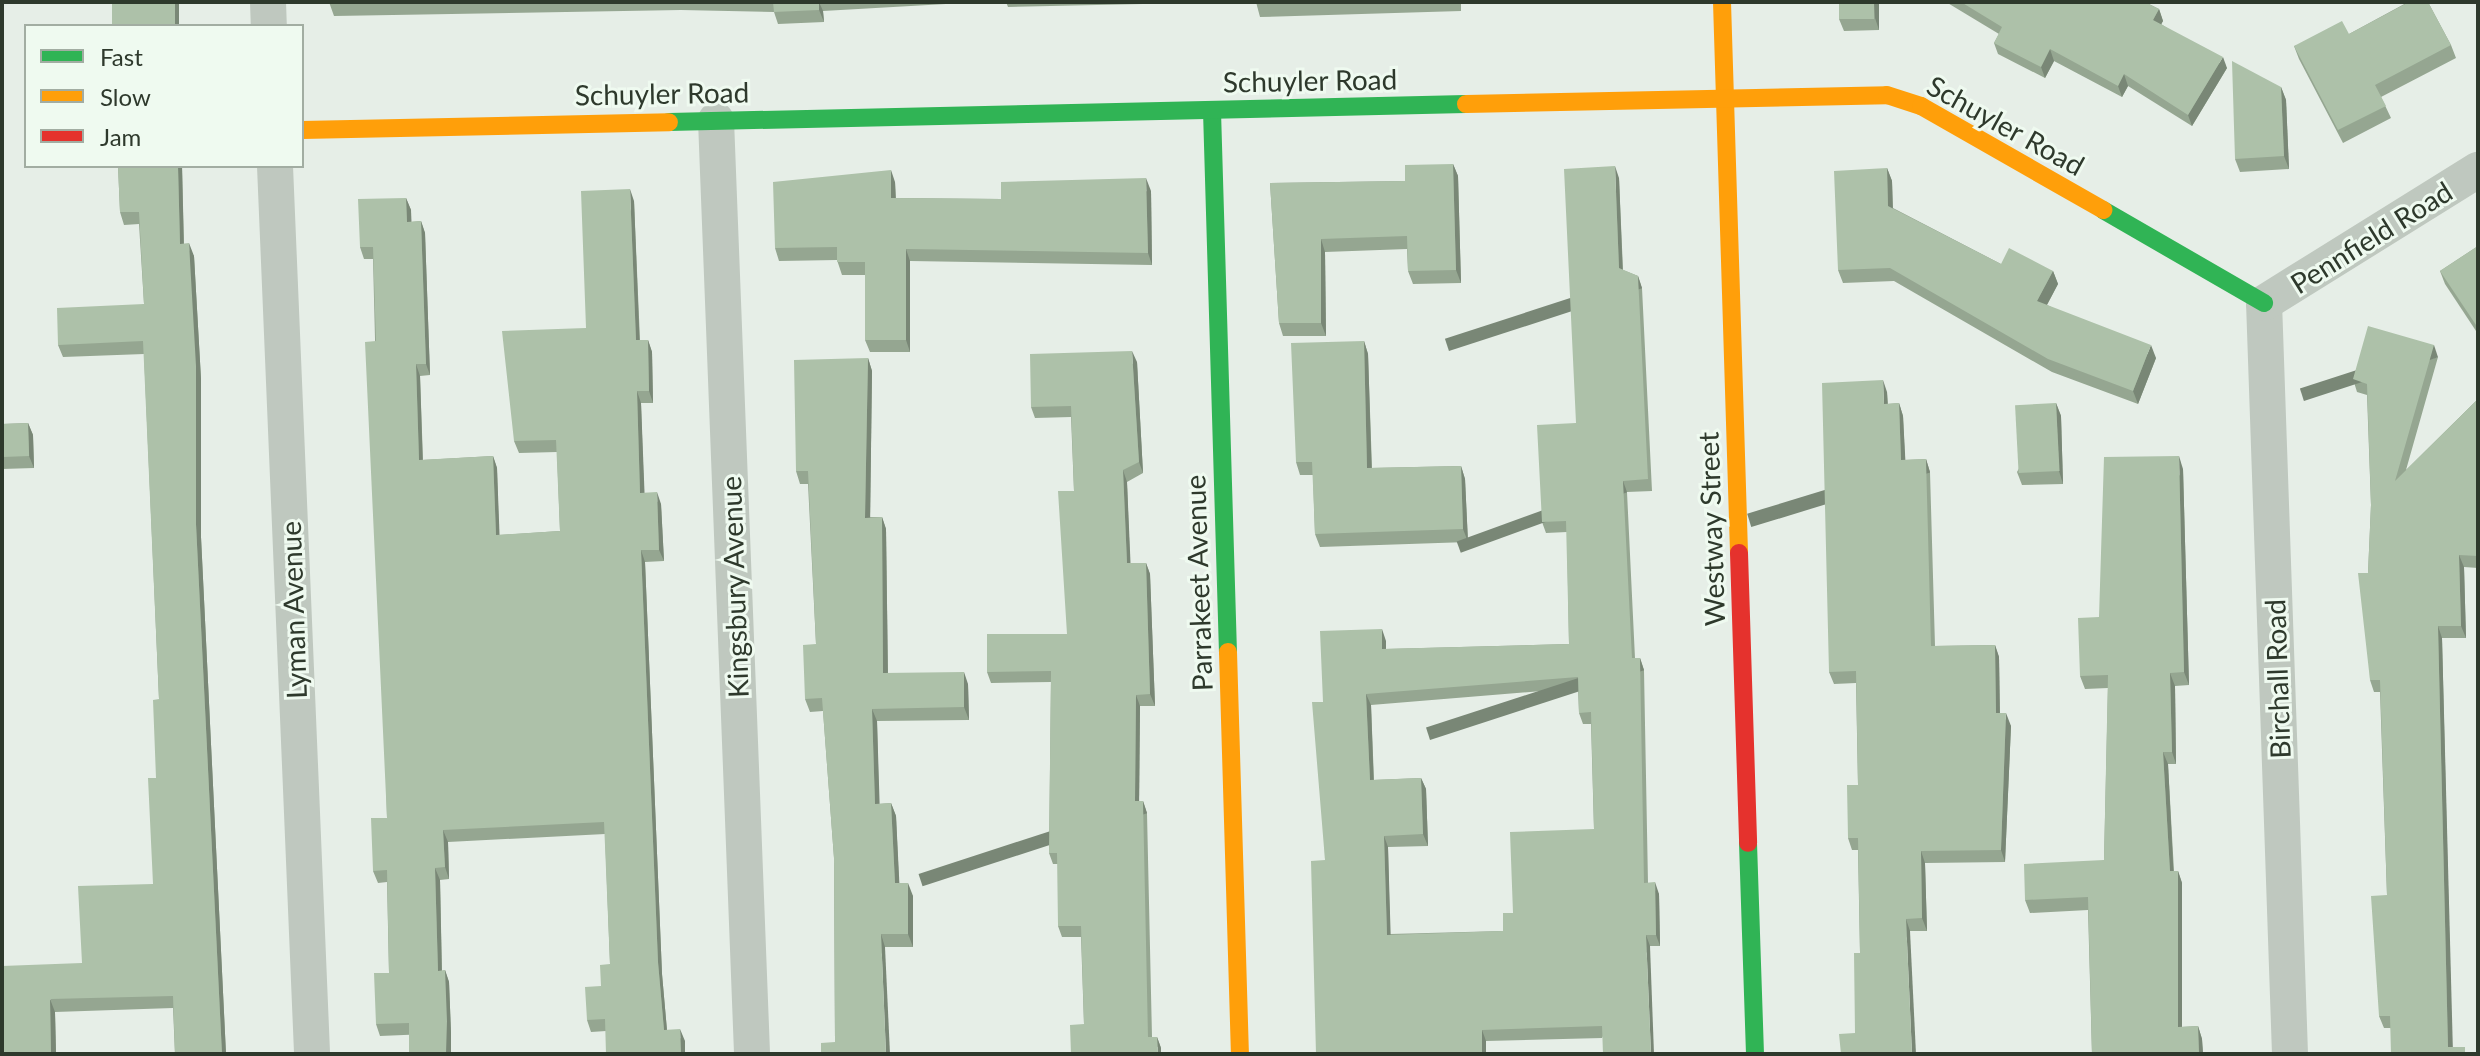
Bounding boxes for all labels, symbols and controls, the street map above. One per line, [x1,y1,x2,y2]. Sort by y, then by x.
legend [24,24,304,168]
text: Fast [100,42,143,71]
street label: Schuyler Road [1222,62,1398,98]
street label: Schuyler Road [1921,68,2091,182]
street label: Schuyler Road [574,75,750,111]
text: Slow [100,82,151,111]
text: Jam [100,122,141,151]
street label: Pennfield Road [2284,174,2458,300]
street label: Westway Street [1691,431,1731,627]
street label: Parrakeet Avenue [1177,474,1219,692]
street label: Kingsbury Avenue [713,475,755,699]
street label: Lyman Avenue [273,520,313,700]
street label: Birchall Road [2257,599,2297,759]

